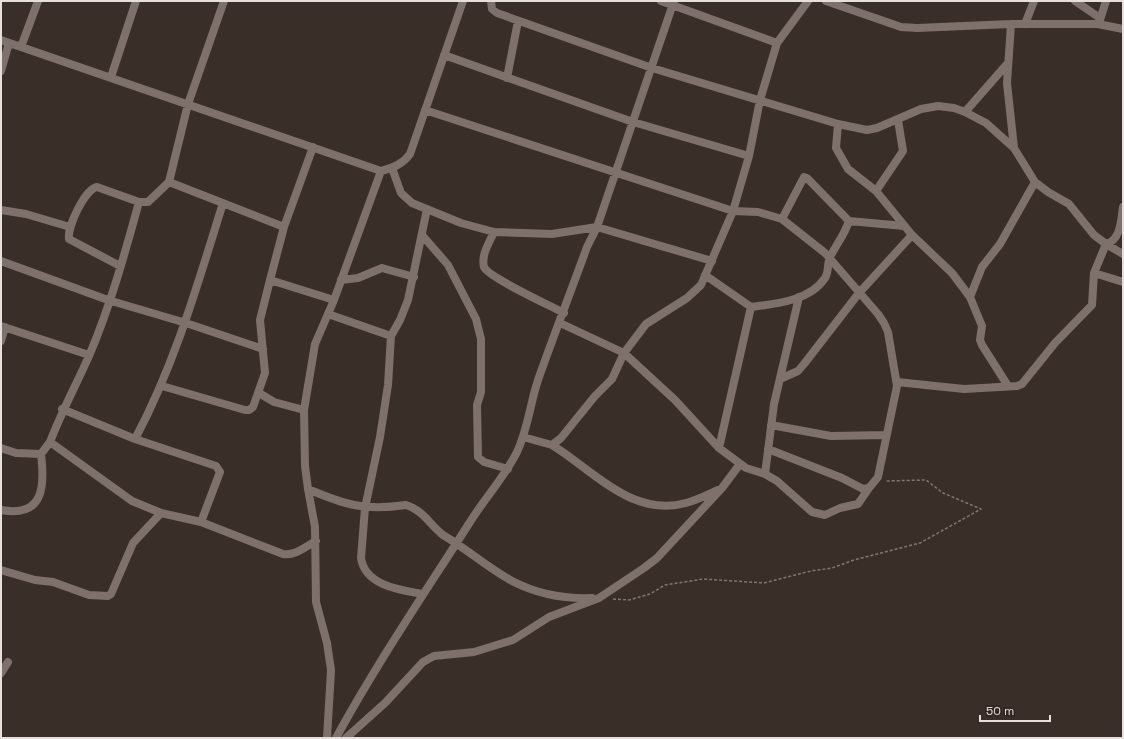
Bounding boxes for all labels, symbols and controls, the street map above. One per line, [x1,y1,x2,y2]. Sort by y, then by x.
scale bar [980,697,1050,723]
text: 50 m [986,703,1014,719]

